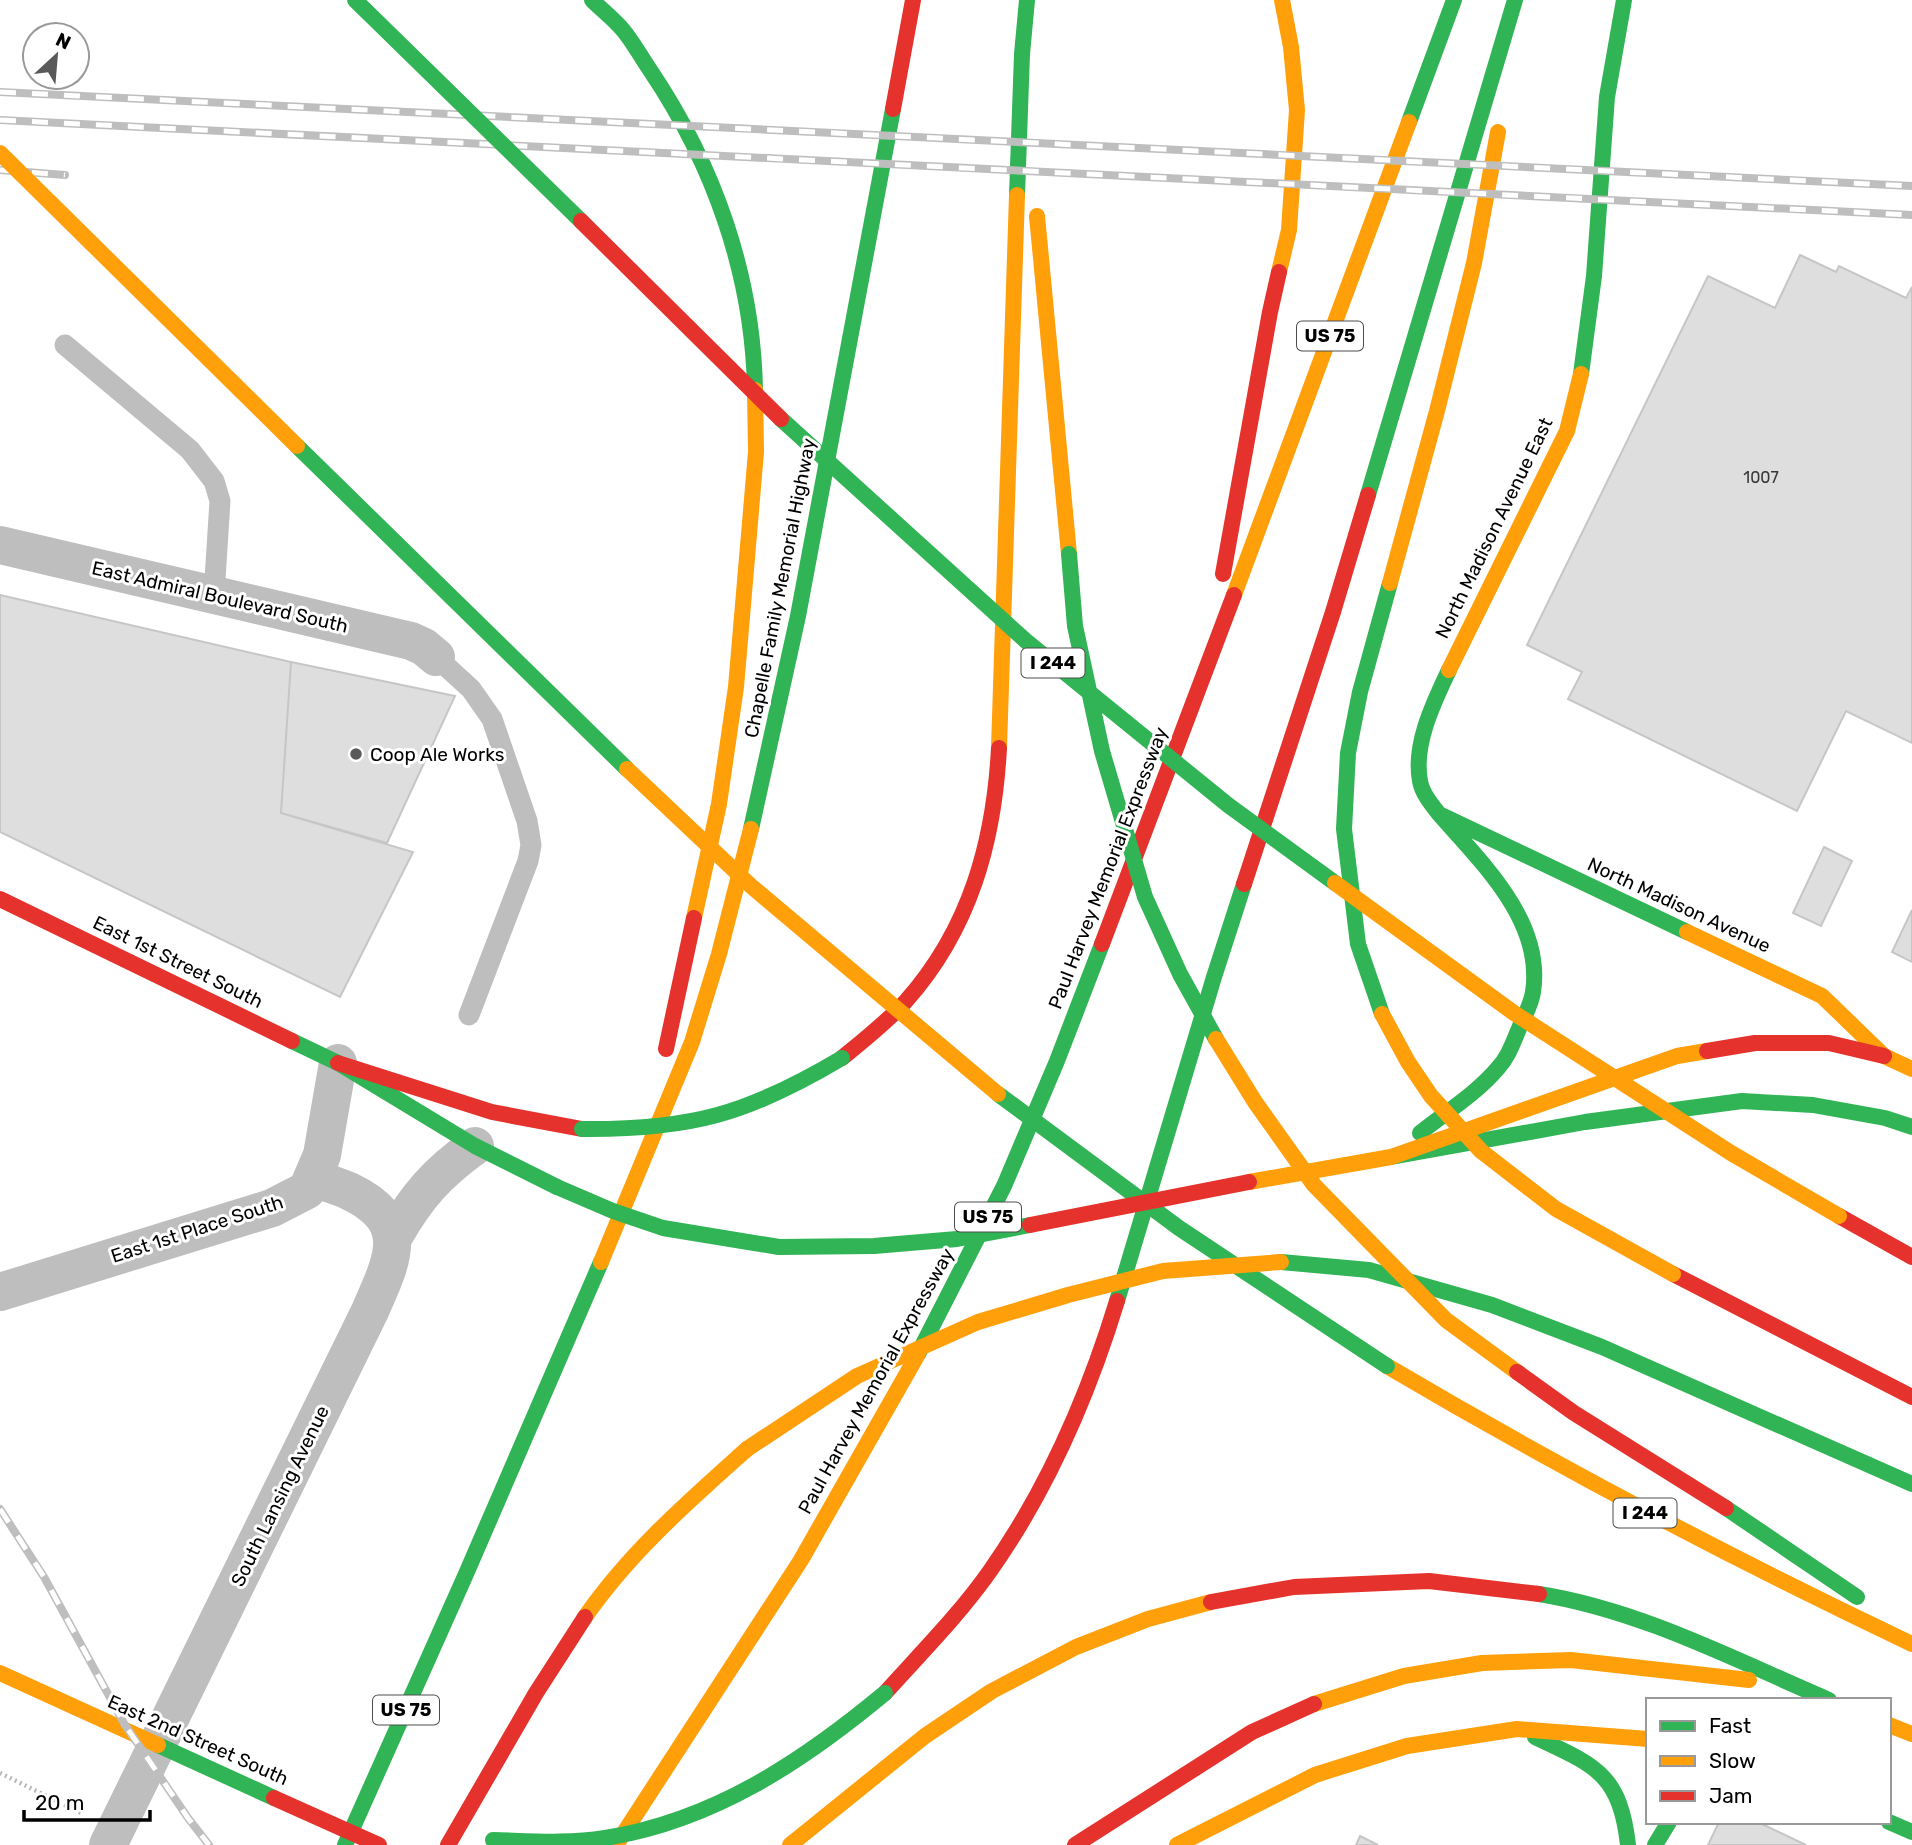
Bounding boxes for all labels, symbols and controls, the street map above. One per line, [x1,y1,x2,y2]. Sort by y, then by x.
north arrow [21,21,91,91]
text: N [52,28,74,55]
road number: US 75 [1297,322,1363,350]
street label: North Madison Avenue East [1430,413,1558,642]
street label: Chapelle Family Memorial Highway [740,436,820,740]
house number: 1007 [1743,468,1779,487]
street label: East Admiral Boulevard South [90,556,350,638]
road number: I 244 [1021,648,1084,678]
street label: Paul Harvey Memorial Expressway [1043,724,1173,1012]
place label: Coop Ale Works [370,743,505,766]
marker: Coop Ale Works [348,746,364,762]
street label: North Madison Avenue [1584,852,1774,958]
street label: East 1st Street South [89,911,267,1013]
street label: East 1st Place South [108,1190,286,1268]
road number: US 75 [955,1202,1021,1232]
street label: Paul Harvey Memorial Expressway [793,1244,959,1518]
street label: South Lansing Avenue [226,1402,334,1590]
road number: I 244 [1614,1498,1676,1528]
street label: East 2nd Street South [104,1690,292,1790]
road number: US 75 [373,1695,439,1724]
legend [1646,1698,1891,1824]
text: Fast [1709,1713,1751,1738]
text: Slow [1709,1748,1756,1773]
scale bar [24,1778,150,1822]
text: Jam [1709,1783,1753,1808]
text: 20 m [35,1790,84,1815]

